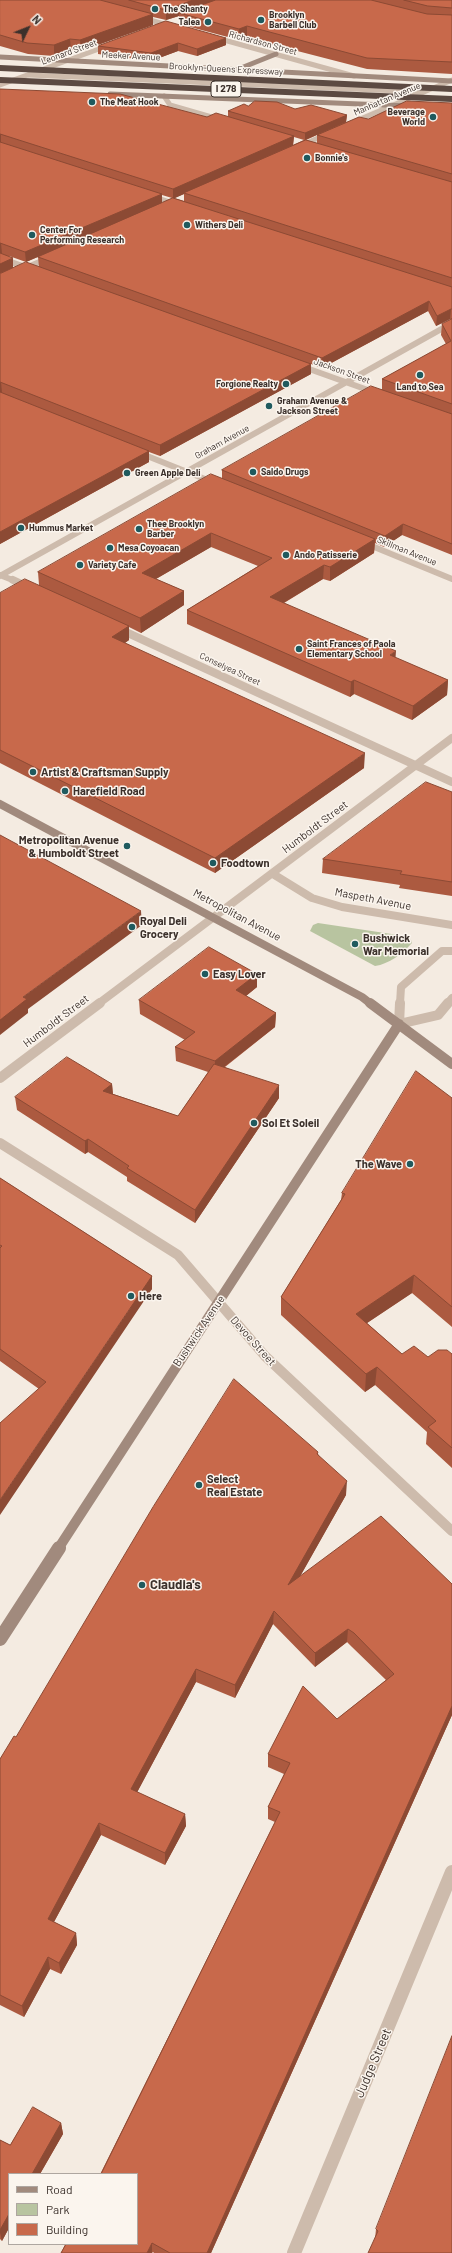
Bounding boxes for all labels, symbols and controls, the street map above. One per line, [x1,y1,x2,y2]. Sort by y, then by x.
marker: The Shanty [150,4,160,14]
place label: The Shanty [163,4,208,14]
north arrow [8,8,48,48]
place label: Brooklyn Barbell Club [269,10,317,31]
text: N [30,12,44,27]
marker: Brooklyn Barbell Club [256,15,266,25]
place label: Talea [178,17,200,27]
marker: Talea [203,17,213,27]
street label: Richardson Street [228,29,298,57]
street label: Leonard Street [40,37,98,67]
street label: Meeker Avenue [101,49,161,63]
street label: Brooklyn-Queens Expressway [169,61,283,77]
street label: Manhattan Avenue [352,80,422,118]
road number: I 278 [211,81,241,97]
marker: The Meat Hook [87,97,97,107]
place label: The Meat Hook [100,97,159,107]
place label: Beverage World [387,107,425,128]
marker: Beverage World [428,112,438,122]
marker: Bonnie's [302,153,312,163]
place label: Bonnie's [315,153,348,163]
marker: Withers Deli [182,220,192,230]
place label: Withers Deli [195,220,243,230]
place label: Center For Performing Research [40,225,124,246]
marker: Center For Performing Research [27,230,37,240]
street label: Jackson Street [312,356,372,386]
marker: Land to Sea [415,370,425,380]
place label: Forgione Realty [216,379,278,389]
marker: Forgione Realty [281,379,291,389]
place label: Land to Sea [397,382,443,392]
place label: Graham Avenue & Jackson Street [277,396,347,417]
marker: Graham Avenue & Jackson Street [264,401,274,411]
street label: Graham Avenue [193,423,251,461]
marker: Saldo Drugs [248,467,258,477]
place label: Saldo Drugs [261,467,309,477]
marker: Green Apple Deli [122,468,132,478]
place label: Green Apple Deli [135,468,201,478]
place label: Thee Brooklyn Barber [147,519,204,540]
marker: Hummus Market [16,523,26,533]
place label: Hummus Market [29,523,93,533]
marker: Thee Brooklyn Barber [134,524,144,534]
street label: Skillman Avenue [376,534,438,568]
marker: Mesa Coyoacan [105,543,115,553]
place label: Mesa Coyoacan [118,543,179,553]
marker: Ando Patisserie [281,550,291,560]
place label: Ando Patisserie [294,550,357,560]
marker: Variety Cafe [75,560,85,570]
place label: Variety Cafe [88,560,136,570]
place label: Saint Frances of Paola Elementary School [307,639,395,660]
marker: Saint Frances of Paola Elementary School [294,644,304,654]
street label: Conselyea Street [198,650,262,688]
place label: Artist & Craftsman Supply [41,765,168,779]
marker: Artist & Craftsman Supply [28,767,38,777]
place label: Harefield Road [73,784,145,798]
marker: Harefield Road [60,786,70,796]
street label: Humboldt Street [280,798,350,856]
place label: Metropolitan Avenue & Humboldt Street [19,833,119,859]
marker: Metropolitan Avenue & Humboldt Street [122,841,132,851]
place label: Foodtown [221,856,270,870]
marker: Foodtown [208,858,218,868]
street label: Maspeth Avenue [334,885,412,913]
street label: Metropolitan Avenue [191,886,283,944]
place label: Royal Deli Grocery [140,914,187,940]
marker: Royal Deli Grocery [127,922,137,932]
place label: Bushwick War Memorial [363,931,429,957]
marker: Bushwick War Memorial [350,939,360,949]
place label: Easy Lover [213,967,266,981]
marker: Easy Lover [200,969,210,979]
street label: Humboldt Street [21,992,91,1050]
place label: Sol Et Soleil [262,1116,319,1130]
marker: Sol Et Soleil [249,1118,259,1128]
place label: The Wave [355,1157,402,1171]
marker: The Wave [405,1159,415,1169]
place label: Here [139,1289,162,1303]
marker: Here [126,1291,136,1301]
street label: Bushwick Avenue [170,1293,228,1369]
street label: Devoe Street [227,1314,279,1368]
place label: Select Real Estate [207,1472,262,1498]
marker: Select Real Estate [194,1480,204,1490]
place label: Claudia's [150,1577,201,1593]
marker: Claudia's [137,1580,147,1590]
street label: Judge Street [351,2026,395,2100]
legend [8,2173,138,2245]
text: Road [46,2182,73,2196]
text: Park [46,2202,70,2216]
text: Building [46,2222,88,2236]

